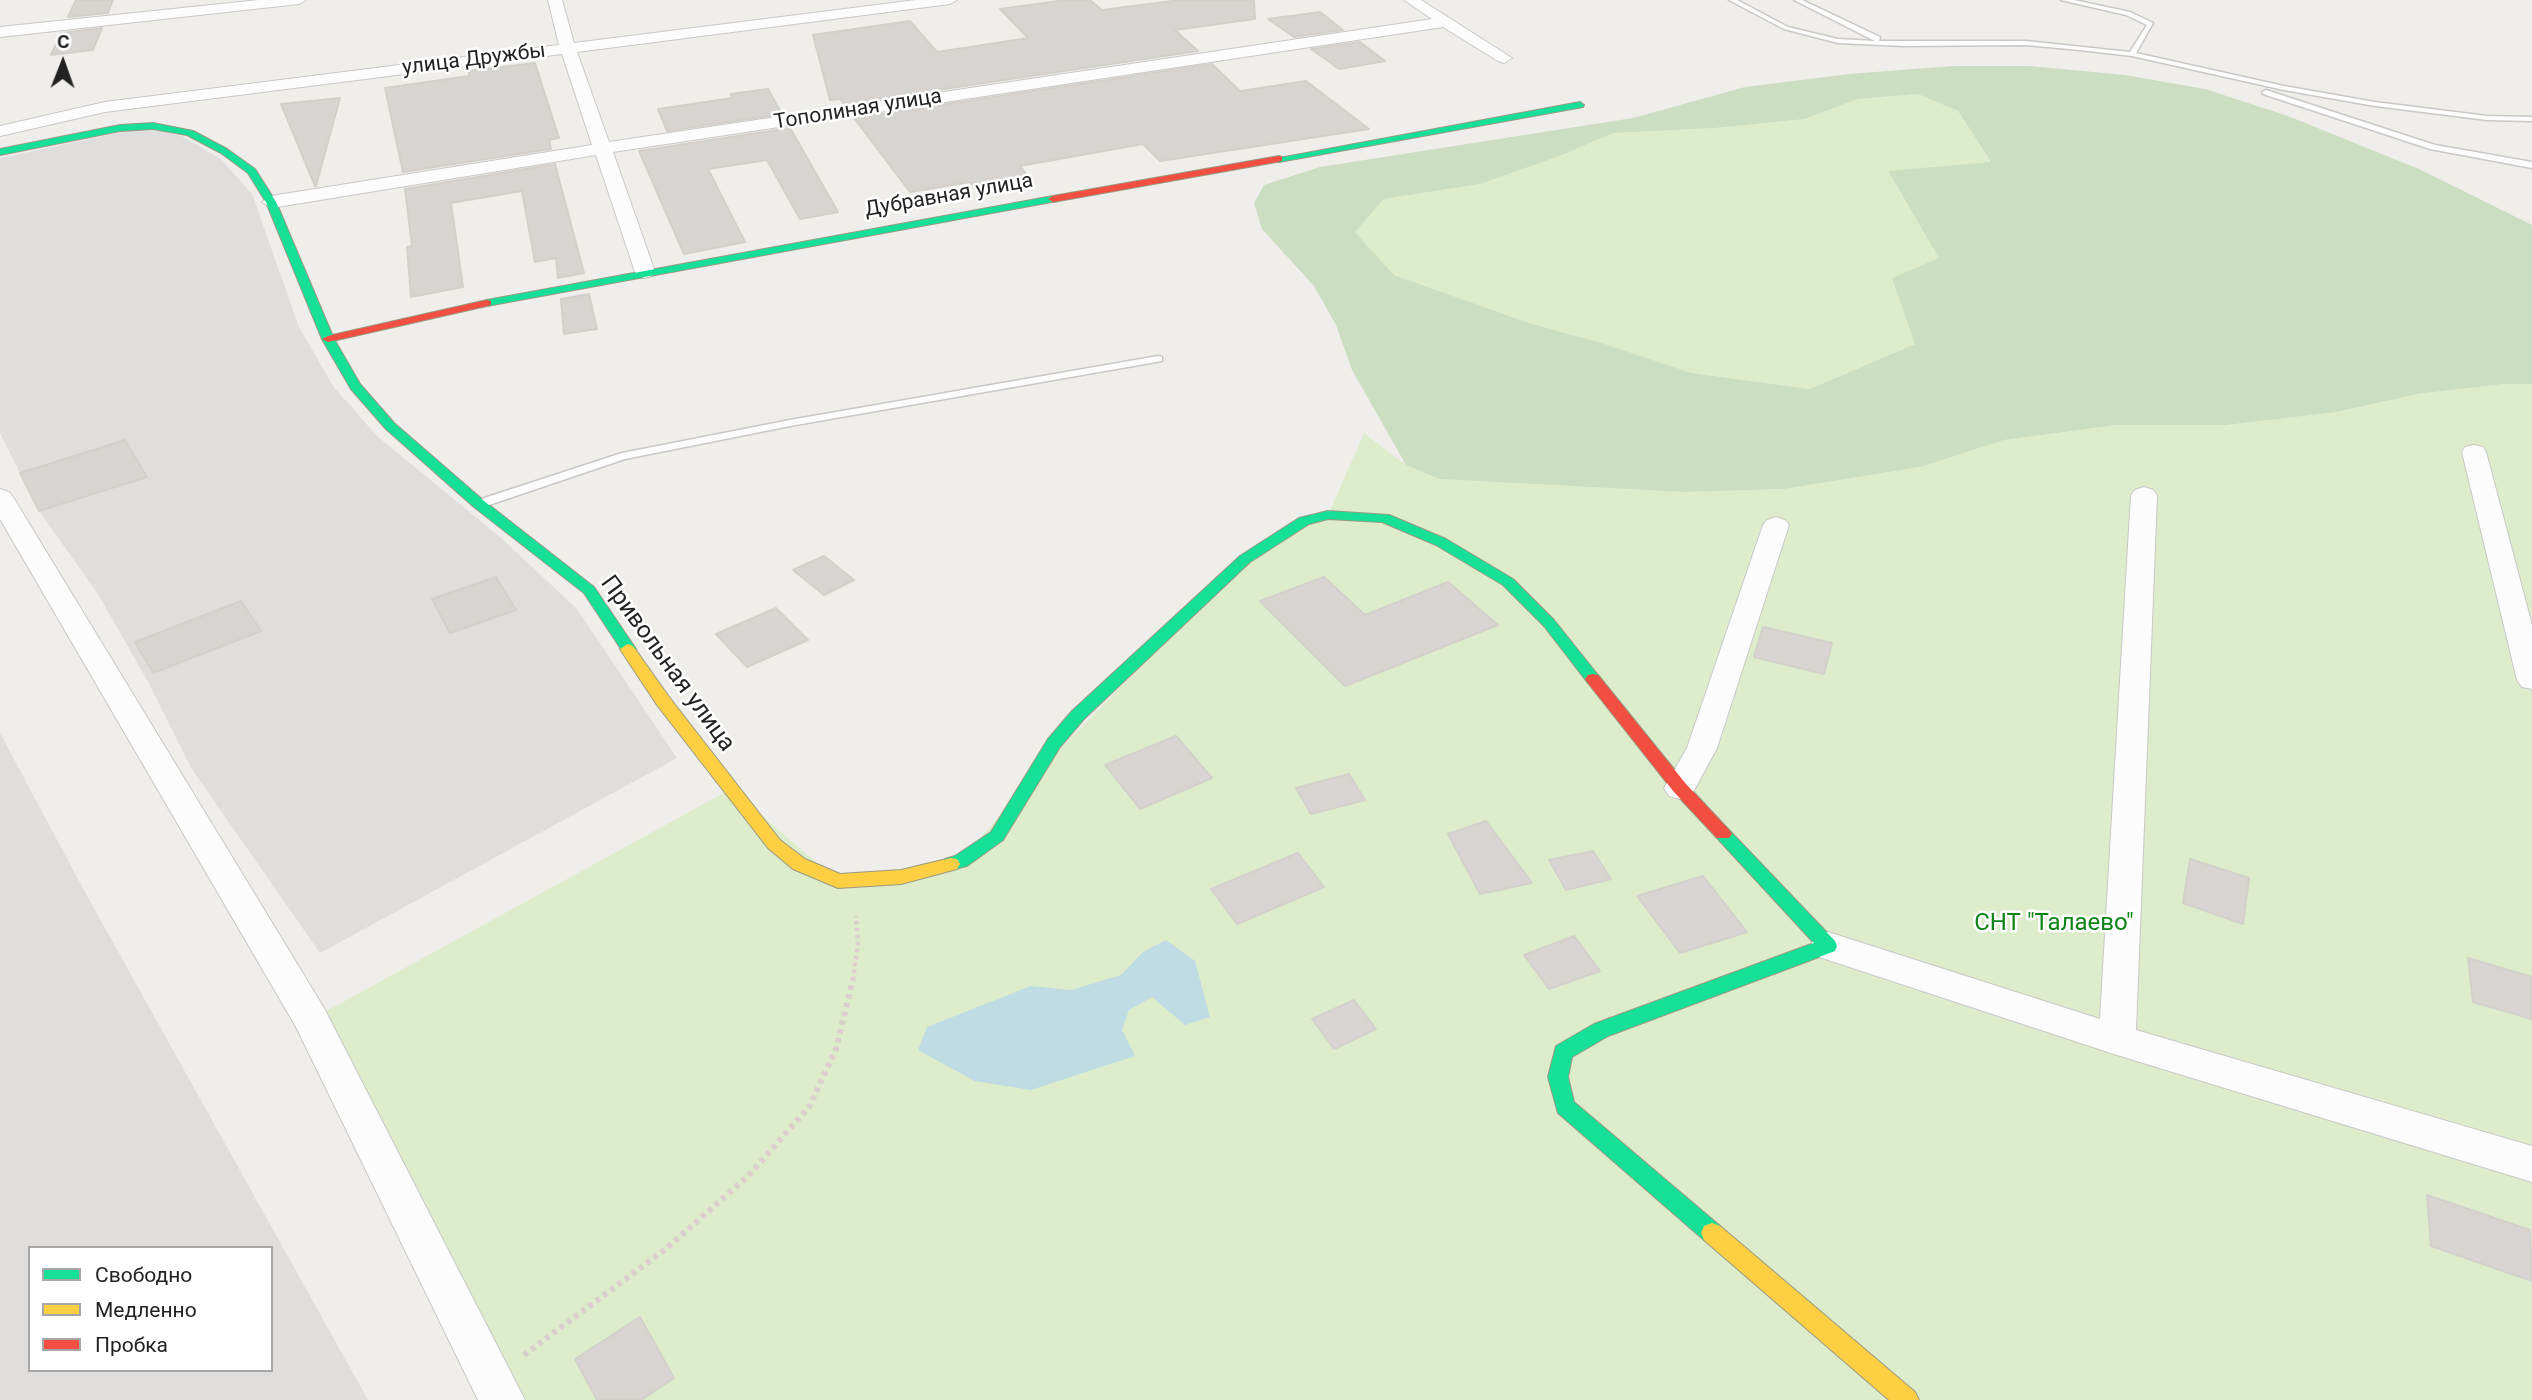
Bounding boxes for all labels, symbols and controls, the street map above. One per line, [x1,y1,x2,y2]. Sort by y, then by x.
north arrow [28,28,98,98]
text: С [57,30,70,53]
street label: улица Дружбы [401,39,547,81]
street label: Тополиная улица [772,84,944,136]
street label: Дубравная улица [863,169,1035,223]
street label: Привольная улица [593,570,741,758]
park label: СНТ "Талаево" [1974,910,2134,938]
legend [28,1246,273,1372]
text: Свободно [95,1263,192,1287]
text: Медленно [95,1298,197,1322]
text: Пробка [95,1333,168,1357]

